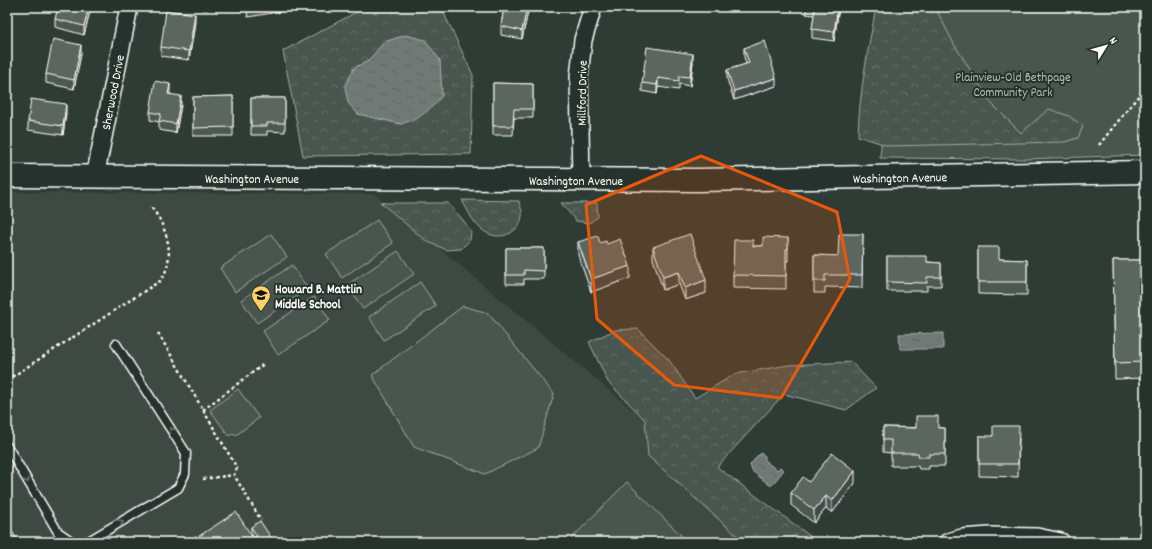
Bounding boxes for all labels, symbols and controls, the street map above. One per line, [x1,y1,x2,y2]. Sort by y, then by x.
north arrow [1086,26,1126,66]
text: N [1104,34,1121,49]
street label: Sherwood Drive [98,53,131,132]
street label: Millford Drive [573,60,594,126]
park label: Plainview-Old Bethpage Community Park [955,69,1071,103]
street label: Washington Avenue [853,169,948,190]
street label: Washington Avenue [205,171,299,190]
street label: Washington Avenue [529,173,623,192]
place label: Howard B. Mattlin Middle School [275,281,362,315]
school or university icon: Howard B. Mattlin Middle School [250,284,272,312]
one-way arrow [170,428,177,435]
one-way arrow [22,476,30,483]
one-way arrow [117,519,124,527]

